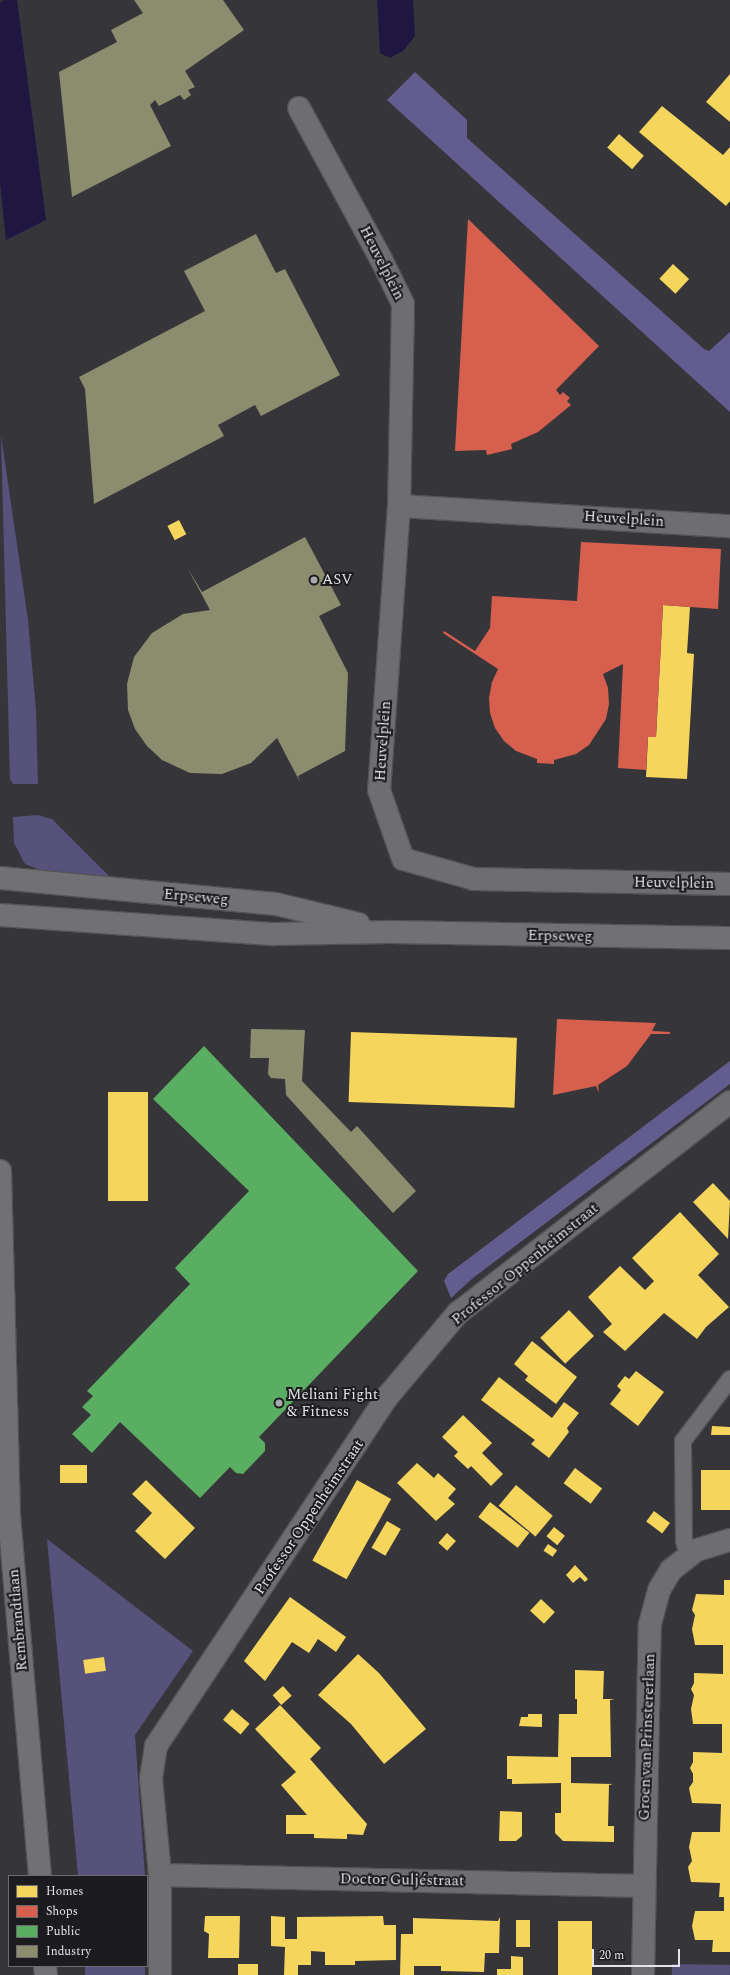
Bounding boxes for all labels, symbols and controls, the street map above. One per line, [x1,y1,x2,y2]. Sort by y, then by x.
street label: Heuvelplein [356,223,408,303]
street label: Heuvelplein [583,507,665,531]
place label: ASV [322,571,352,589]
marker: ASV [309,575,319,585]
street label: Heuvelplein [371,700,395,782]
street label: Heuvelplein [634,873,714,893]
street label: Erpseweg [163,885,229,909]
street label: Erpseweg [527,926,593,946]
street label: Professor Oppenheimstraat [448,1199,602,1329]
place label: Meliani Fight & Fitness [287,1385,378,1420]
marker: Meliani Fight & Fitness [274,1398,284,1408]
street label: Professor Oppenheimstraat [250,1436,368,1598]
street label: Rembrandtlaan [5,1568,31,1672]
street label: Groen van Prinstererlaan [635,1653,659,1821]
street label: Doctor Guljéstraat [340,1870,464,1890]
legend [8,1875,148,1967]
text: Homes [46,1882,84,1901]
text: Shops [46,1902,78,1921]
text: Public [46,1922,80,1941]
scale bar [594,1941,682,1967]
text: Industry [46,1942,91,1961]
text: 20 m [599,1946,624,1965]

